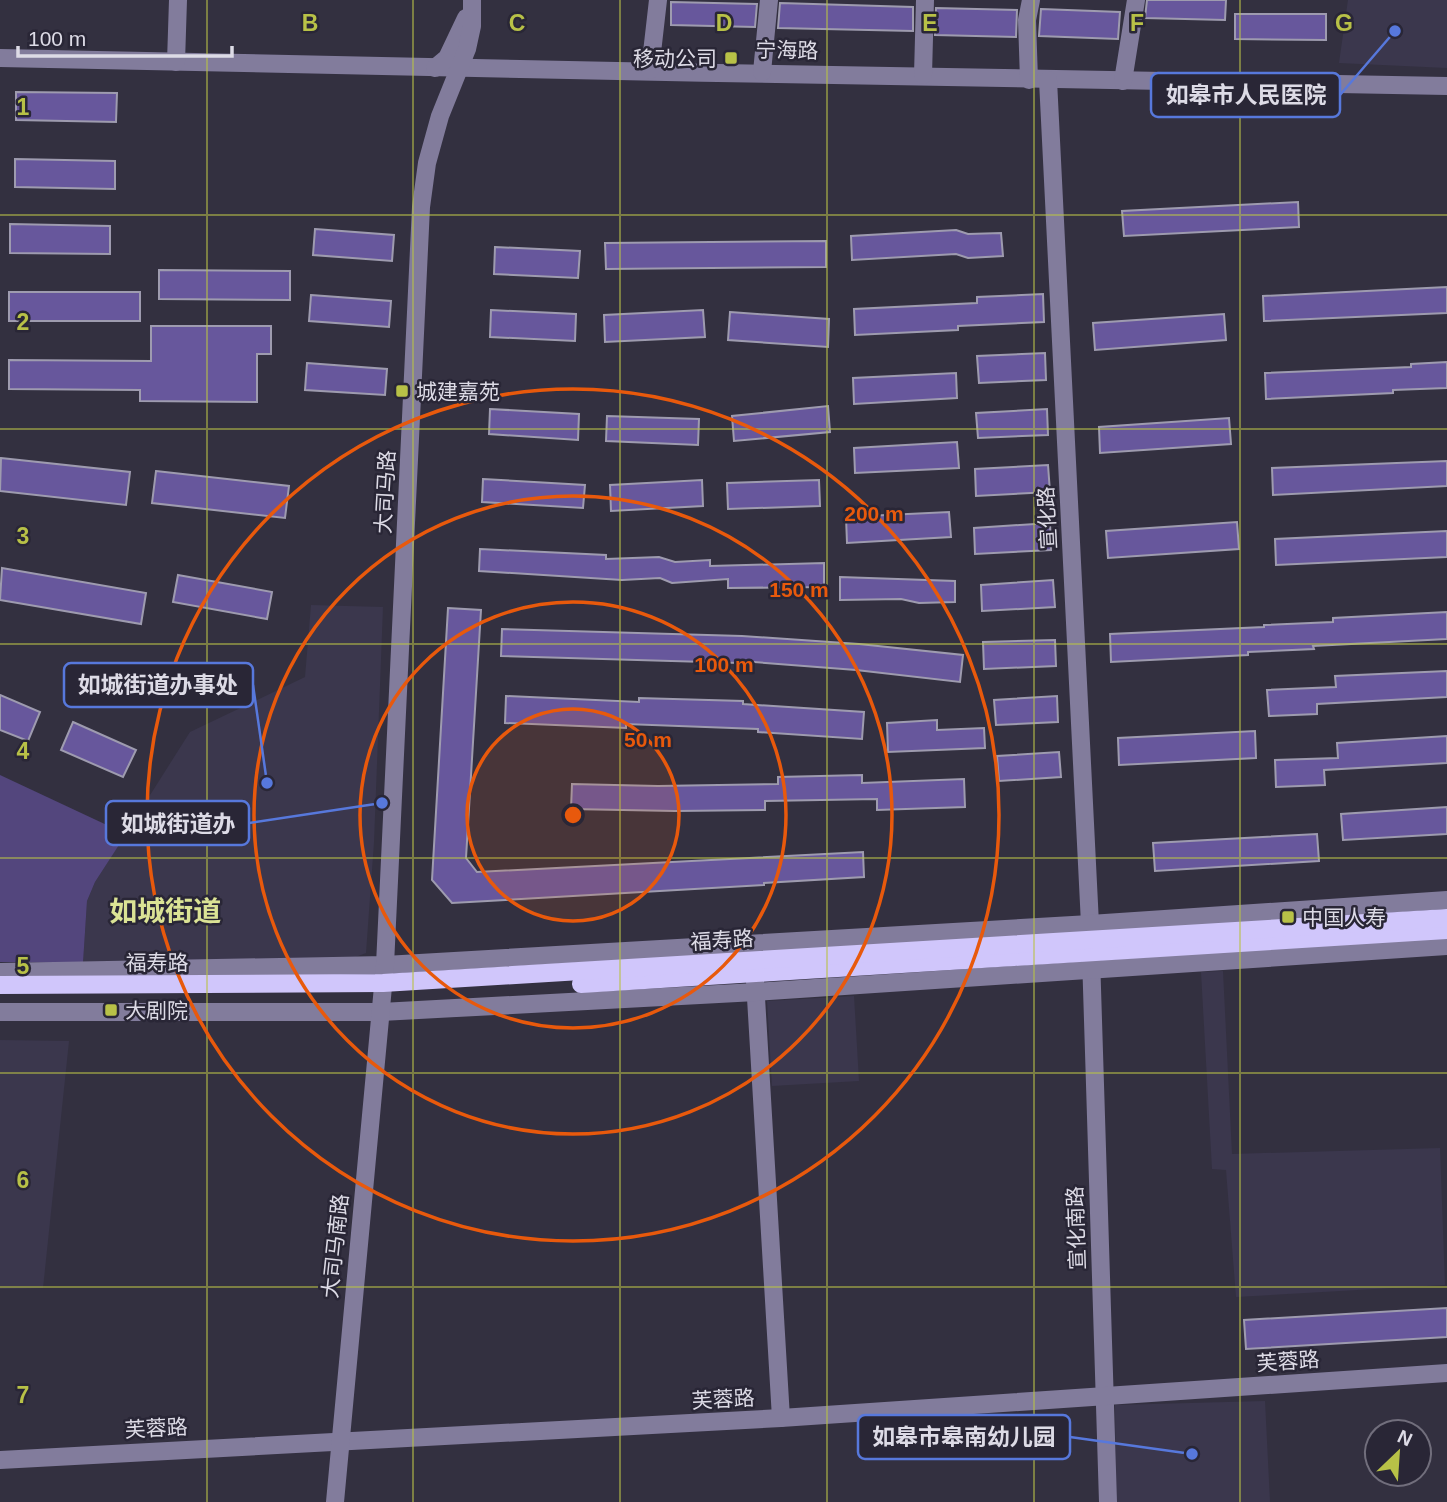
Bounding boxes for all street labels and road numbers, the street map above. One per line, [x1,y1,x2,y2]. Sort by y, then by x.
street label: 宁海路 [755,38,819,62]
street label: 大司马路 [371,449,399,535]
street label: 宣化路 [1034,486,1060,550]
street label: 福寿路 [690,926,754,954]
street label: 福寿路 [126,951,189,974]
street label: 宣化南路 [1063,1186,1089,1270]
street label: 大司马南路 [318,1193,352,1299]
street label: 芙蓉路 [1256,1347,1320,1375]
street label: 芙蓉路 [691,1386,755,1412]
street label: 芙蓉路 [124,1415,188,1441]

